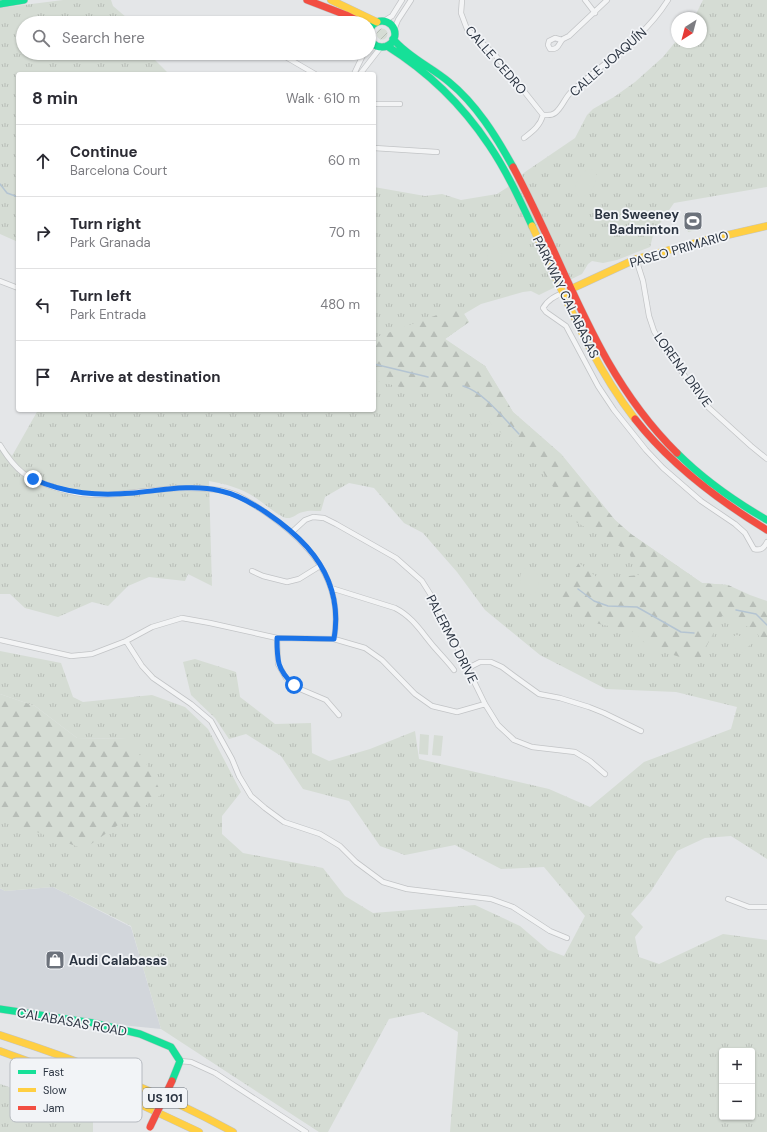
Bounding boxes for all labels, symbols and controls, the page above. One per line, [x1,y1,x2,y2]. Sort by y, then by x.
north arrow [671,12,707,48]
search box [16,16,376,60]
street label: CALLE CEDRO [461,22,531,98]
street label: CALLE JOAQUÍN [565,23,650,100]
icon: search [30,27,52,49]
text: Search here [62,28,145,48]
text: 8 min [32,87,78,109]
text: Walk · 610 m [286,90,360,107]
text: Continue [70,142,138,162]
icon: ahead [32,150,54,172]
text: 60 m [328,152,360,169]
text: Barcelona Court [70,162,167,179]
place label: Ben Sweeney Badminton [594,206,679,238]
sports icon: Ben Sweeney Badminton [682,210,704,232]
text: Turn right [70,214,141,234]
icon: right [32,222,54,244]
text: 70 m [329,224,360,241]
street label: PASEO PRIMARIO [628,227,730,271]
street label: PARKWAY CALABASAS [529,233,603,361]
text: Park Granada [70,234,151,251]
text: Turn left [70,286,131,306]
icon: left [32,294,54,316]
text: 480 m [320,296,360,313]
text: Park Entrada [70,306,146,323]
street label: LORENA DRIVE [650,329,716,411]
icon: arrive [32,366,54,388]
text: Arrive at destination [70,367,221,387]
route end [24,470,42,488]
street label: PALERMO DRIVE [422,592,482,686]
route start [285,676,303,694]
shop icon: Audi Calabasas [44,949,66,971]
place label: Audi Calabasas [69,952,167,969]
street label: CALABASAS ROAD [16,1004,128,1040]
map controls [719,1048,755,1120]
button: + [719,1048,755,1084]
legend [10,1058,142,1122]
text: Fast [43,1065,64,1079]
text: Slow [43,1083,67,1097]
button: − [719,1084,755,1120]
road number: US 101 [143,1088,187,1108]
text: Jam [43,1101,64,1115]

